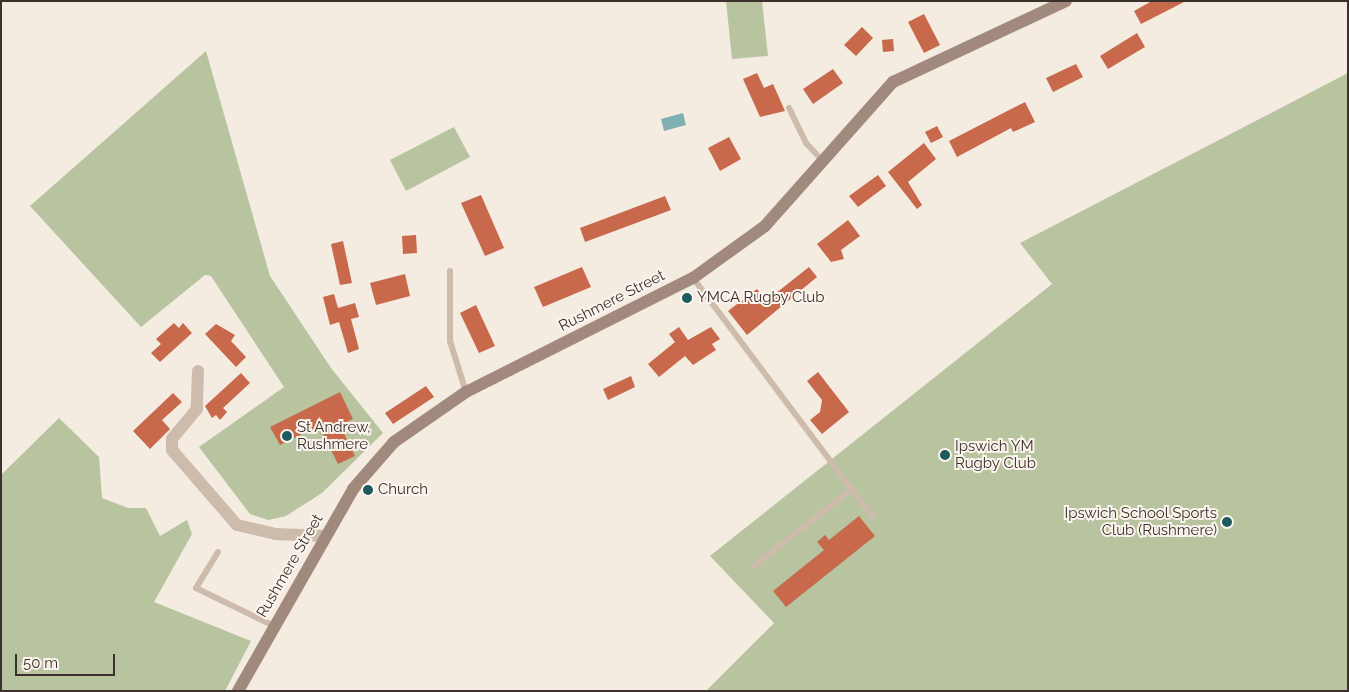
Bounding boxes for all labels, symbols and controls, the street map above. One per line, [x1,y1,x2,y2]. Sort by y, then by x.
street label: Rushmere Street [556,267,668,335]
place label: YMCA Rugby Club [697,289,825,307]
marker: YMCA Rugby Club [681,292,693,304]
place label: St Andrew, Rushmere [297,418,371,453]
marker: St Andrew, Rushmere [281,430,293,442]
place label: Ipswich YM Rugby Club [955,437,1036,472]
marker: Ipswich YM Rugby Club [939,449,951,461]
place label: Church [378,481,428,499]
marker: Church [362,484,374,496]
place label: Ipswich School Sports Club (Rushmere) [1064,504,1217,539]
street label: Rushmere Street [253,511,327,621]
marker: Ipswich School Sports Club (Rushmere) [1221,516,1233,528]
scale bar [18,644,118,676]
text: 50 m [23,654,58,672]

